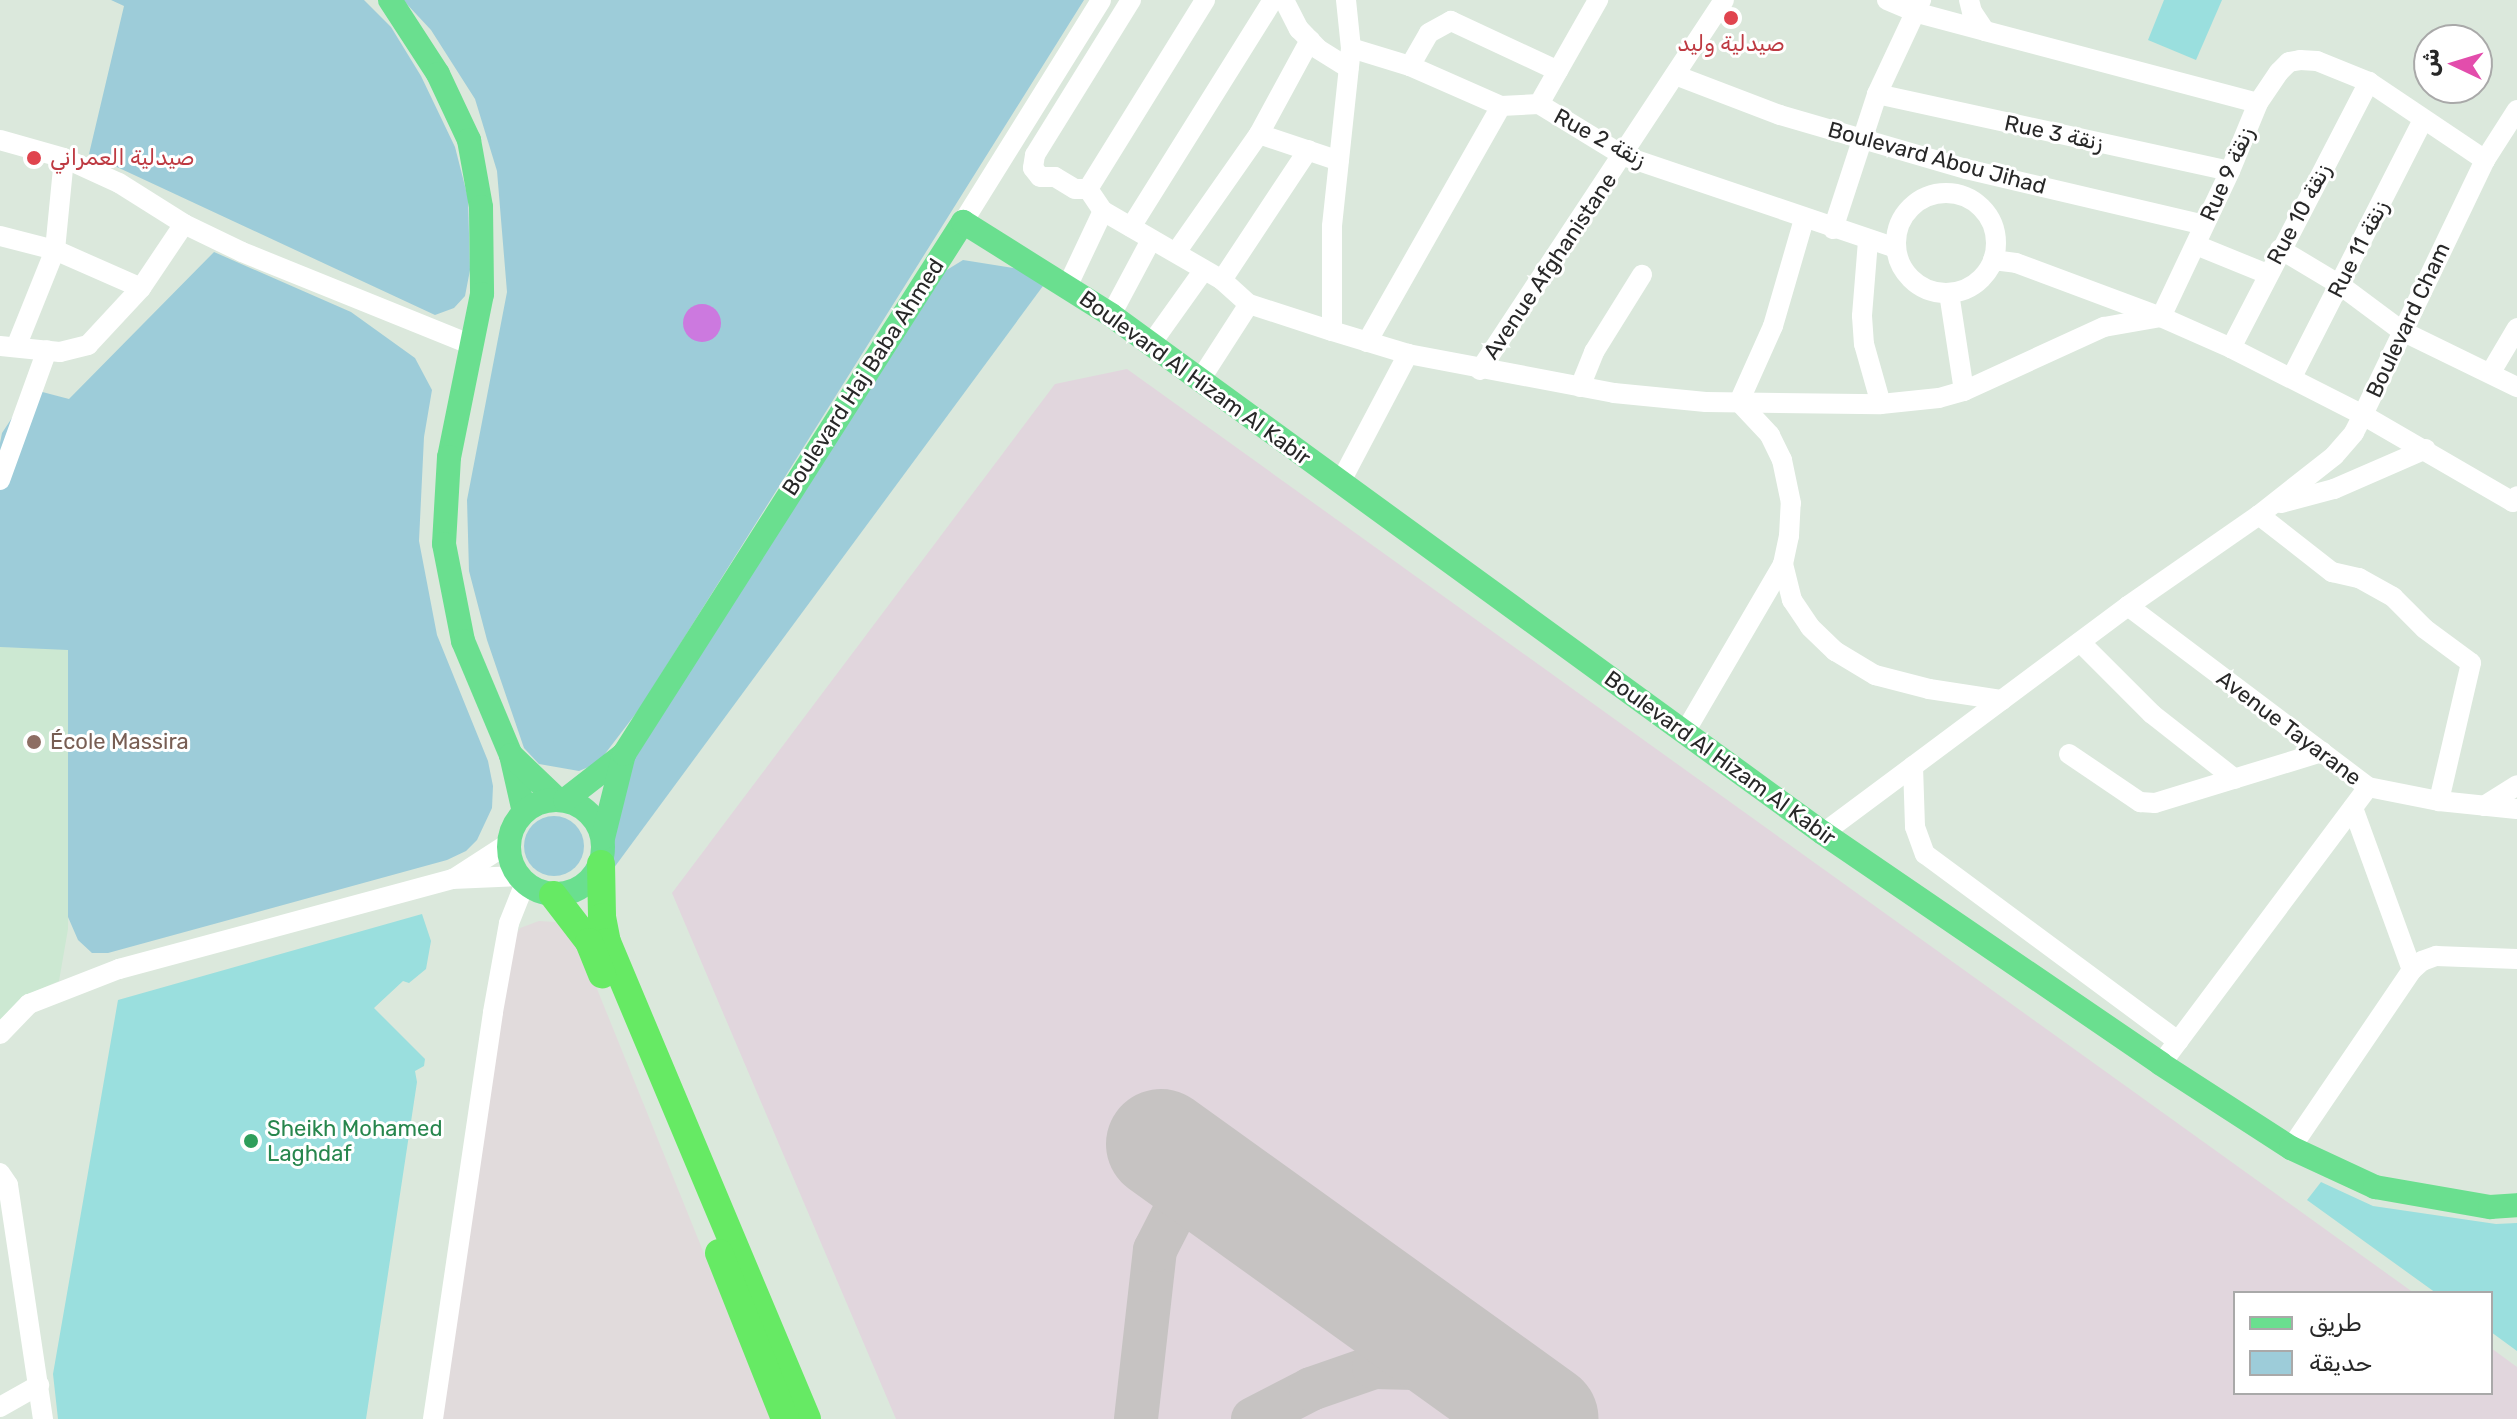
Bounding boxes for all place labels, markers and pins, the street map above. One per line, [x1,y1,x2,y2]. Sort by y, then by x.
marker: صيدلية وليد [1722,9,1740,27]
place label: صيدلية وليد [1677,31,1785,57]
place label: صيدلية العمراني [50,145,194,171]
marker: صيدلية العمراني [25,149,43,167]
place label: École Massira [50,729,189,755]
marker: École Massira [25,733,43,751]
place label: Sheikh Mohamed Laghdaf [267,1115,442,1166]
marker: Sheikh Mohamed Laghdaf [242,1132,260,1150]

